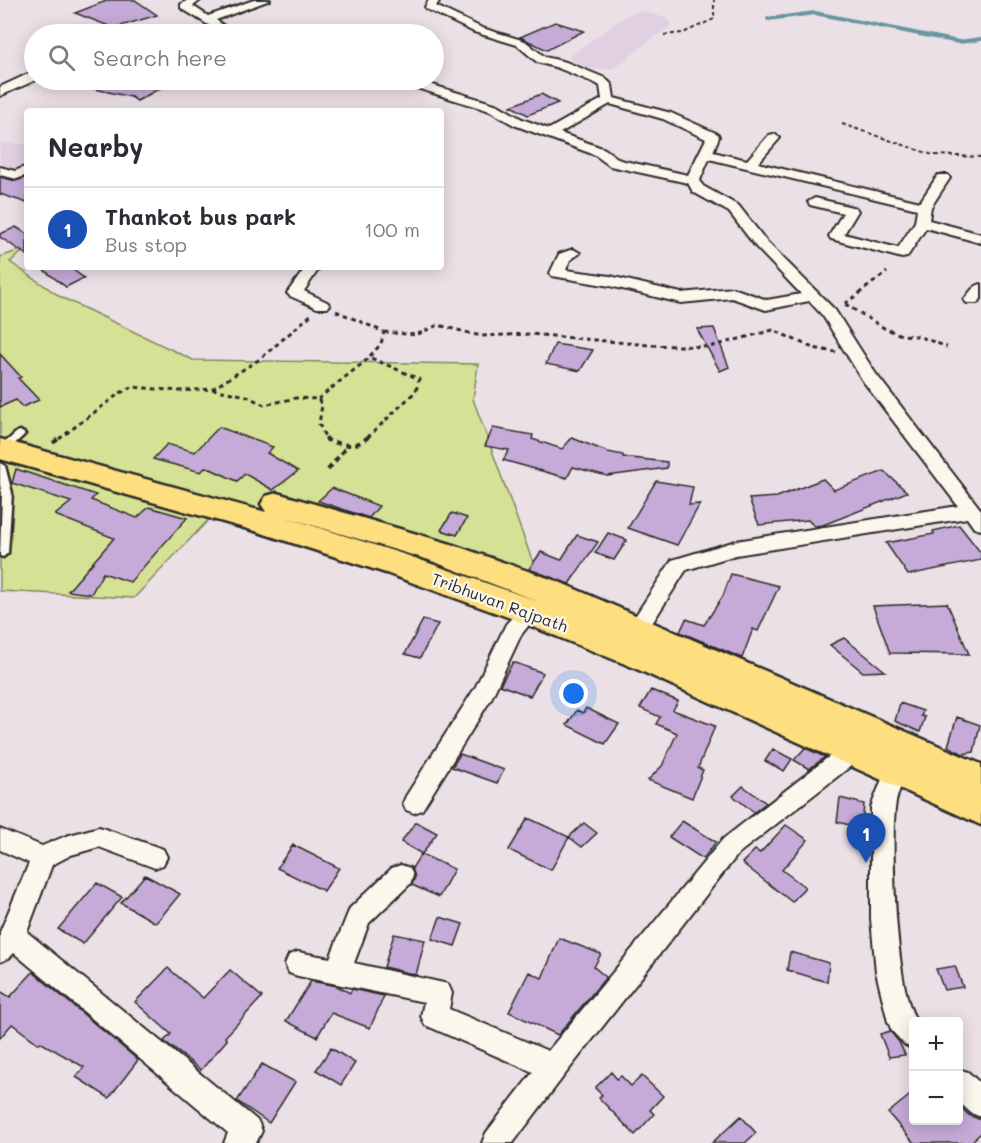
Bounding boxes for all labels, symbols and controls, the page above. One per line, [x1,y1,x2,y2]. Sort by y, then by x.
search box [24,24,444,90]
icon: search [45,41,78,74]
text: Search here [93,43,227,72]
text: Nearby [48,130,143,164]
text: Thankot bus park [105,202,296,231]
text: 1 [63,216,72,242]
text: 100 m [364,216,420,242]
text: Bus stop [105,231,187,257]
street label: Tribhuvan Rajpath [429,568,571,636]
your location [559,679,588,708]
pin: 1 [846,814,886,863]
map controls [909,1017,963,1125]
button: + [909,1017,963,1071]
button: − [909,1071,963,1125]

